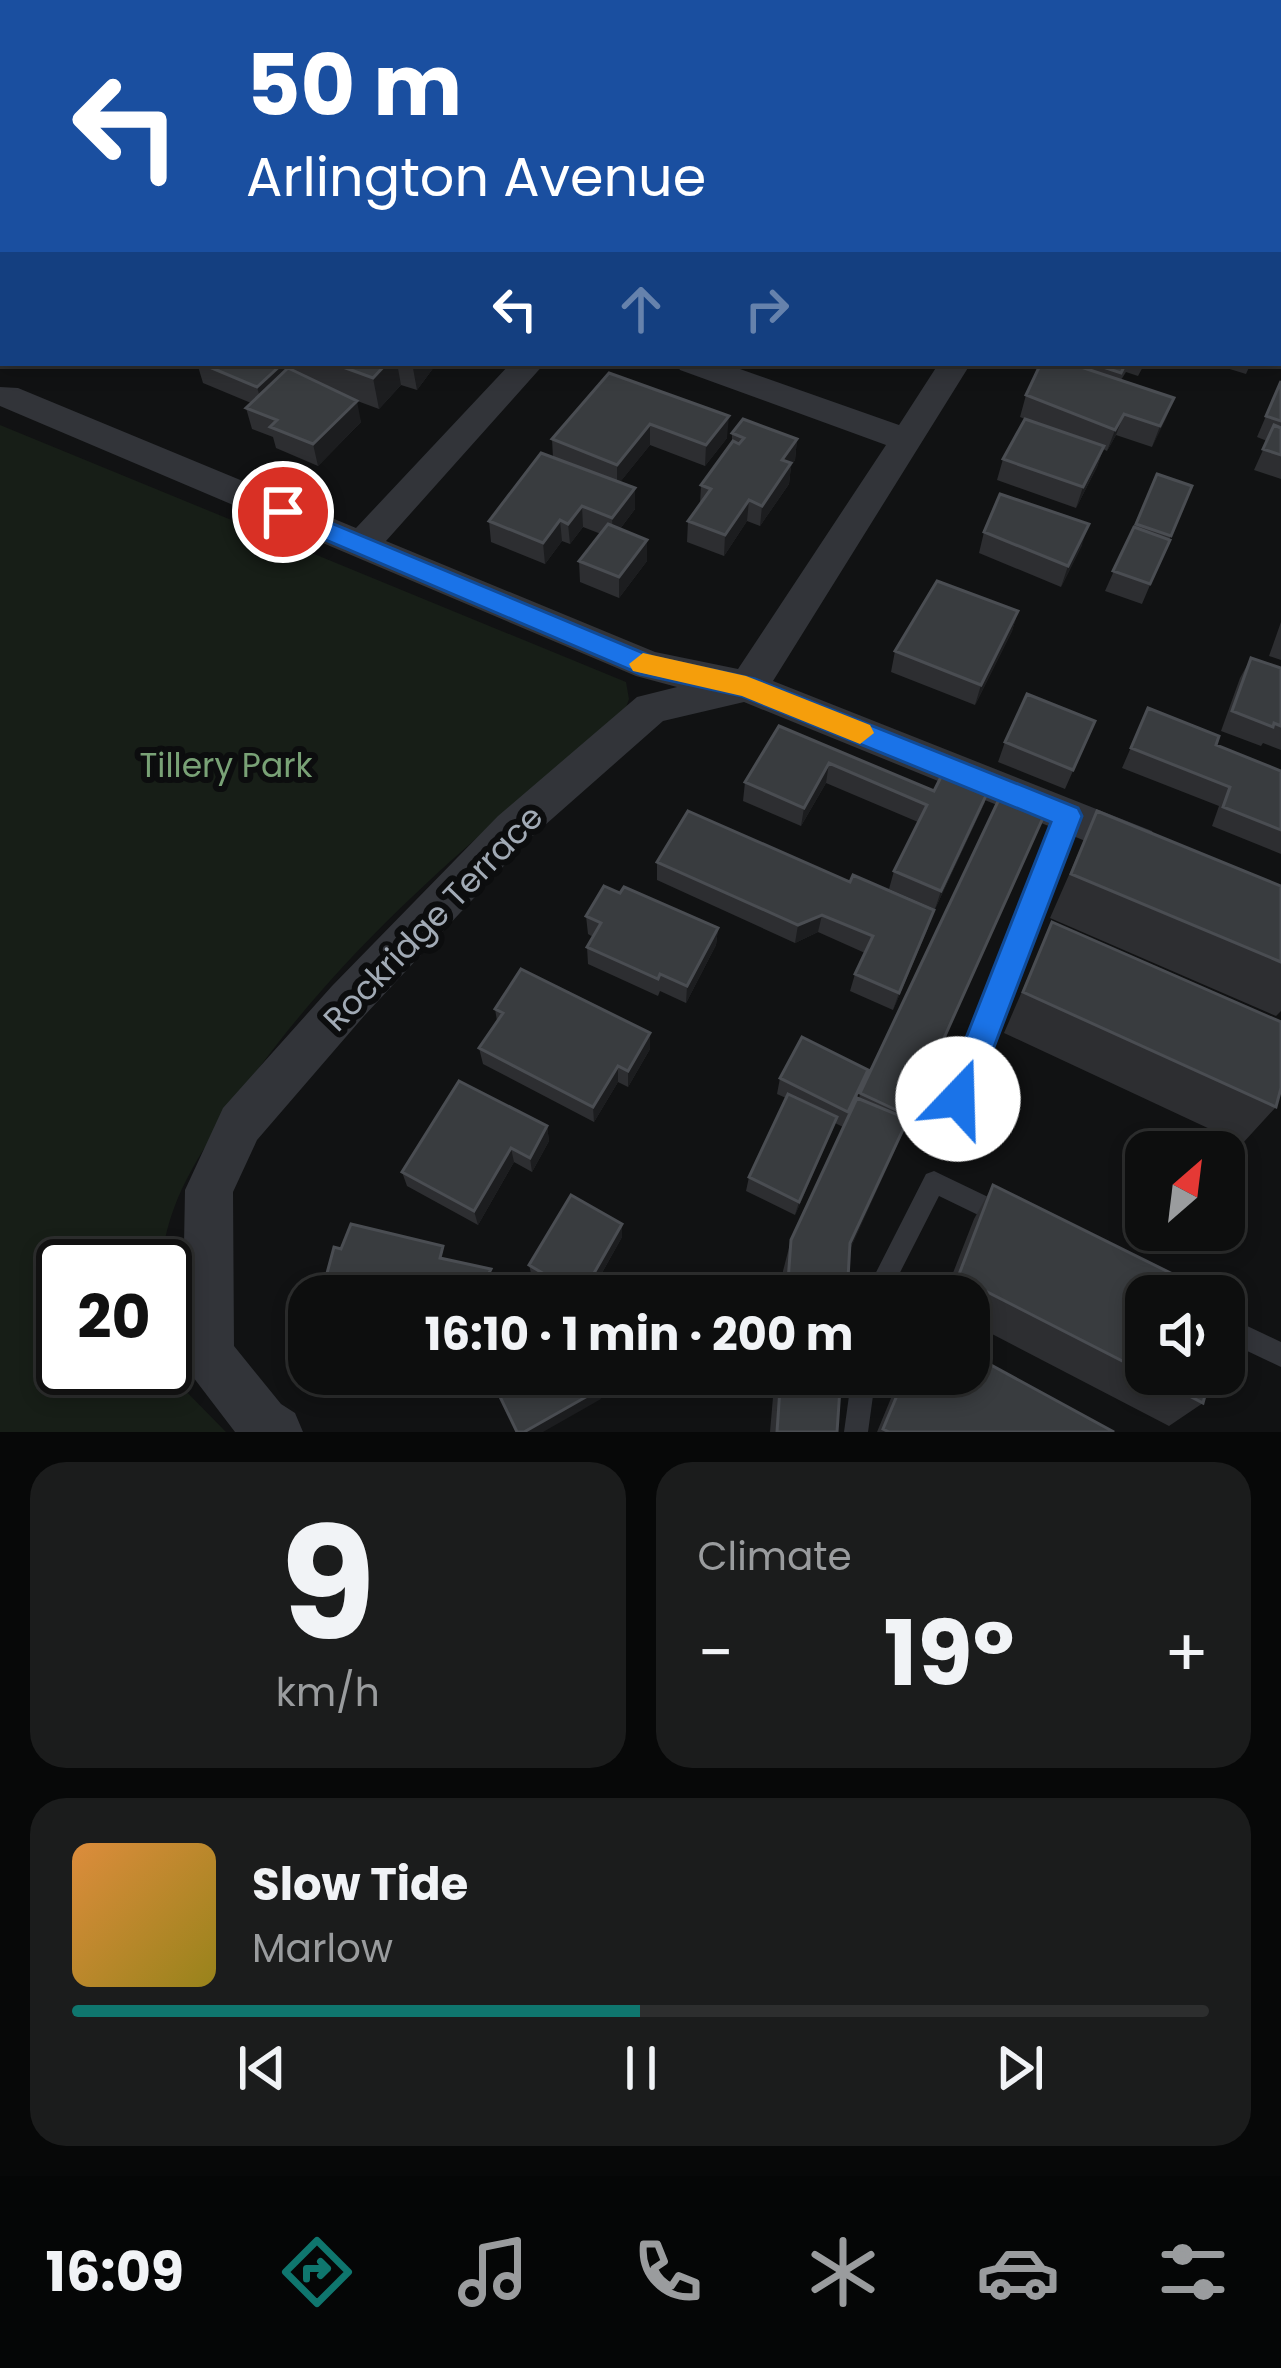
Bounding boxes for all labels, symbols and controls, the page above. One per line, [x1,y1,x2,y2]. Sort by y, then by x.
text: 50 m [246,27,462,144]
icon: left [48,48,204,204]
text: Arlington Avenue [246,139,706,215]
icon: left [482,276,548,342]
icon: ahead [608,276,674,342]
icon: right [734,276,800,342]
pin [232,461,334,563]
icon: arrive [250,479,316,545]
park label: Tillery Park [139,742,313,789]
street label: Rockridge Terrace [312,794,554,1042]
position arrow [895,1036,1021,1162]
north arrow [1125,1131,1245,1251]
map controls [1125,1131,1245,1395]
speed limit sign: 20 [36,1239,192,1395]
button: sound [1125,1275,1245,1395]
text: 16:10 · 1 min · 200 m [425,1303,854,1366]
text: 9 [280,1475,376,1694]
text: Climate [698,1529,852,1584]
text: 19° [883,1590,1014,1717]
text: − [698,1607,734,1699]
text: + [1164,1607,1209,1699]
text: km/h [276,1665,380,1720]
text: Slow Tide [252,1853,468,1916]
text: Marlow [252,1921,393,1976]
icon: previous [229,2035,295,2101]
icon: pause [608,2035,674,2101]
icon: next [987,2035,1053,2101]
icon: directions [275,2230,359,2314]
icon: music [451,2230,535,2314]
icon: phone [626,2230,710,2314]
icon: climate [801,2230,885,2314]
icon: car [976,2230,1060,2314]
icon: filters [1151,2230,1235,2314]
text: 16:09 [46,2234,184,2310]

